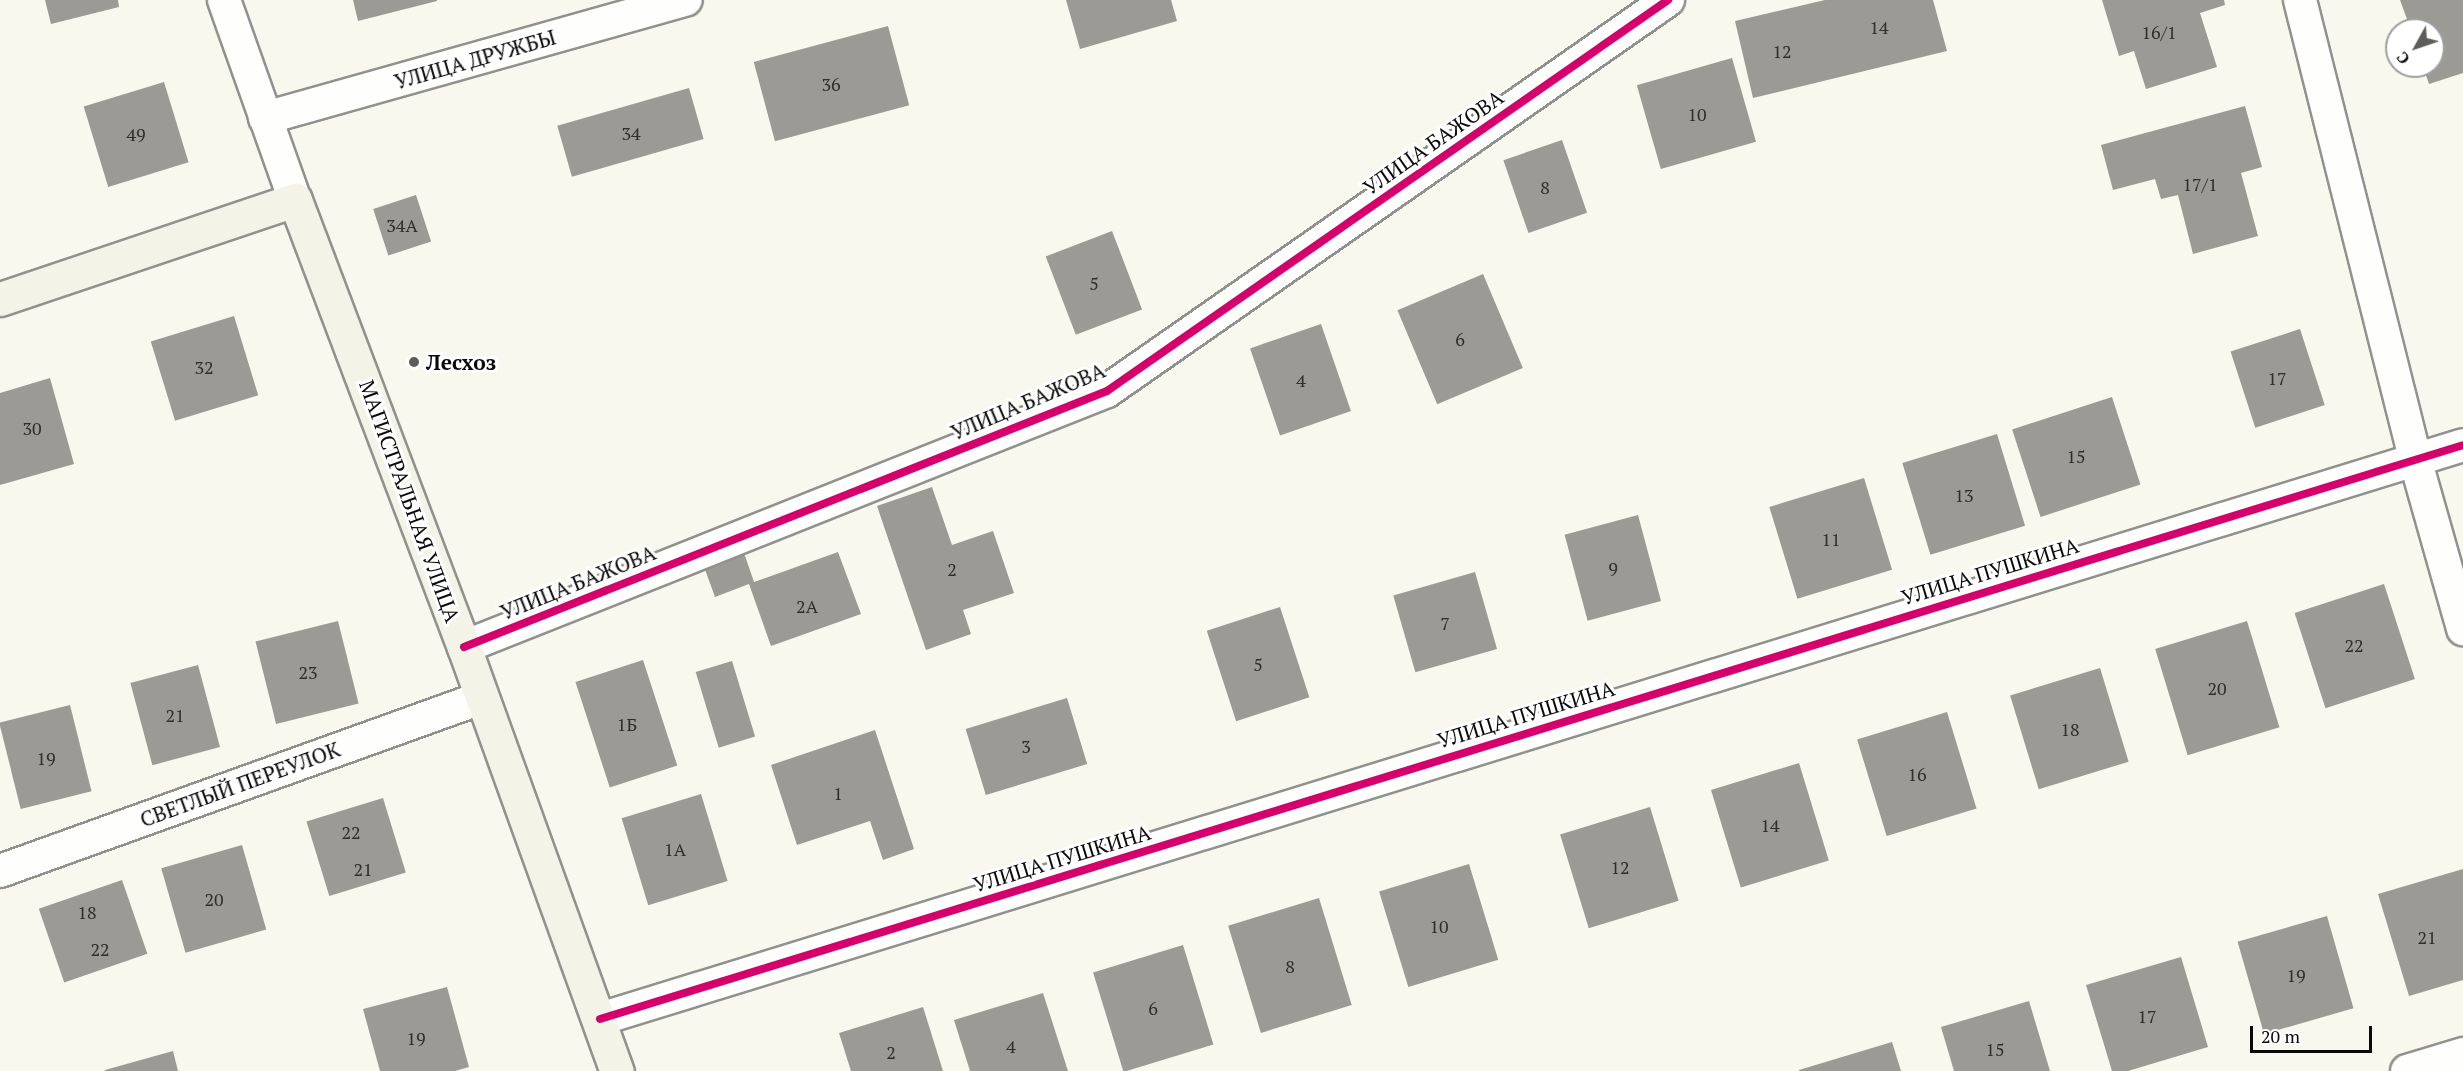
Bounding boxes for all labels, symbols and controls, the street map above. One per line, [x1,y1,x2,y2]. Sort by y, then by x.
house number: 14 [1869,16,1889,38]
north arrow [2385,18,2445,78]
house number: 16/1 [2142,21,2176,43]
street label: УЛИЦА ДРУЖБЫ [391,24,559,94]
house number: 12 [1772,40,1792,62]
text: С [2391,47,2415,69]
house number: 36 [821,73,841,95]
street label: УЛИЦА БАЖОВА [1358,84,1508,200]
house number: 10 [1687,103,1707,125]
house number: 34 [621,122,641,144]
house number: 49 [126,123,146,145]
house number: 17/1 [2183,173,2217,195]
house number: 8 [1540,176,1550,198]
house number: 34А [386,214,418,236]
house number: 5 [1089,272,1099,294]
house number: 6 [1455,328,1465,350]
place label: Лесхоз [426,349,496,375]
marker: Лесхоз [407,355,421,369]
house number: 32 [194,356,214,378]
street label: УЛИЦА БАЖОВА [947,357,1109,445]
house number: 17 [2267,367,2287,389]
house number: 4 [1296,369,1306,391]
street label: МАГИСТРАЛЬНАЯ УЛИЦА [354,376,466,626]
house number: 30 [22,417,42,439]
house number: 15 [2066,445,2086,467]
house number: 13 [1954,484,1974,506]
house number: 11 [1821,528,1841,550]
street label: УЛИЦА ПУШКИНА [1898,532,2082,610]
street label: УЛИЦА БАЖОВА [497,539,659,625]
house number: 9 [1608,557,1618,579]
house number: 2 [947,558,957,580]
house number: 2А [796,595,818,617]
house number: 7 [1440,612,1450,634]
house number: 22 [2344,634,2364,656]
house number: 5 [1253,653,1263,675]
house number: 23 [298,661,318,683]
street label: УЛИЦА ПУШКИНА [1434,675,1618,753]
house number: 20 [2207,677,2227,699]
house number: 21 [165,704,185,726]
house number: 1Б [617,713,637,735]
house number: 18 [2060,718,2080,740]
house number: 3 [1021,735,1031,757]
street label: СВЕТЛЫЙ ПЕРЕУЛОК [136,736,344,832]
house number: 19 [36,747,56,769]
house number: 16 [1907,763,1927,785]
house number: 1 [833,782,843,804]
house number: 14 [1760,814,1780,836]
street label: УЛИЦА ПУШКИНА [970,819,1154,897]
house number: 22 [341,821,361,843]
house number: 1А [664,838,686,860]
house number: 12 [1610,856,1630,878]
house number: 21 [353,858,373,880]
house number: 20 [204,888,224,910]
house number: 18 [77,901,97,923]
house number: 10 [1429,915,1449,937]
house number: 21 [2417,926,2437,948]
house number: 22 [90,938,110,960]
house number: 8 [1285,955,1295,977]
house number: 19 [2286,964,2306,986]
house number: 6 [1148,997,1158,1019]
house number: 17 [2137,1005,2157,1027]
scale bar [2253,1014,2374,1052]
text: 20 m [2261,1024,2300,1048]
house number: 19 [406,1027,426,1049]
house number: 4 [1006,1035,1016,1057]
house number: 15 [1985,1038,2005,1060]
house number: 2 [886,1041,896,1063]

